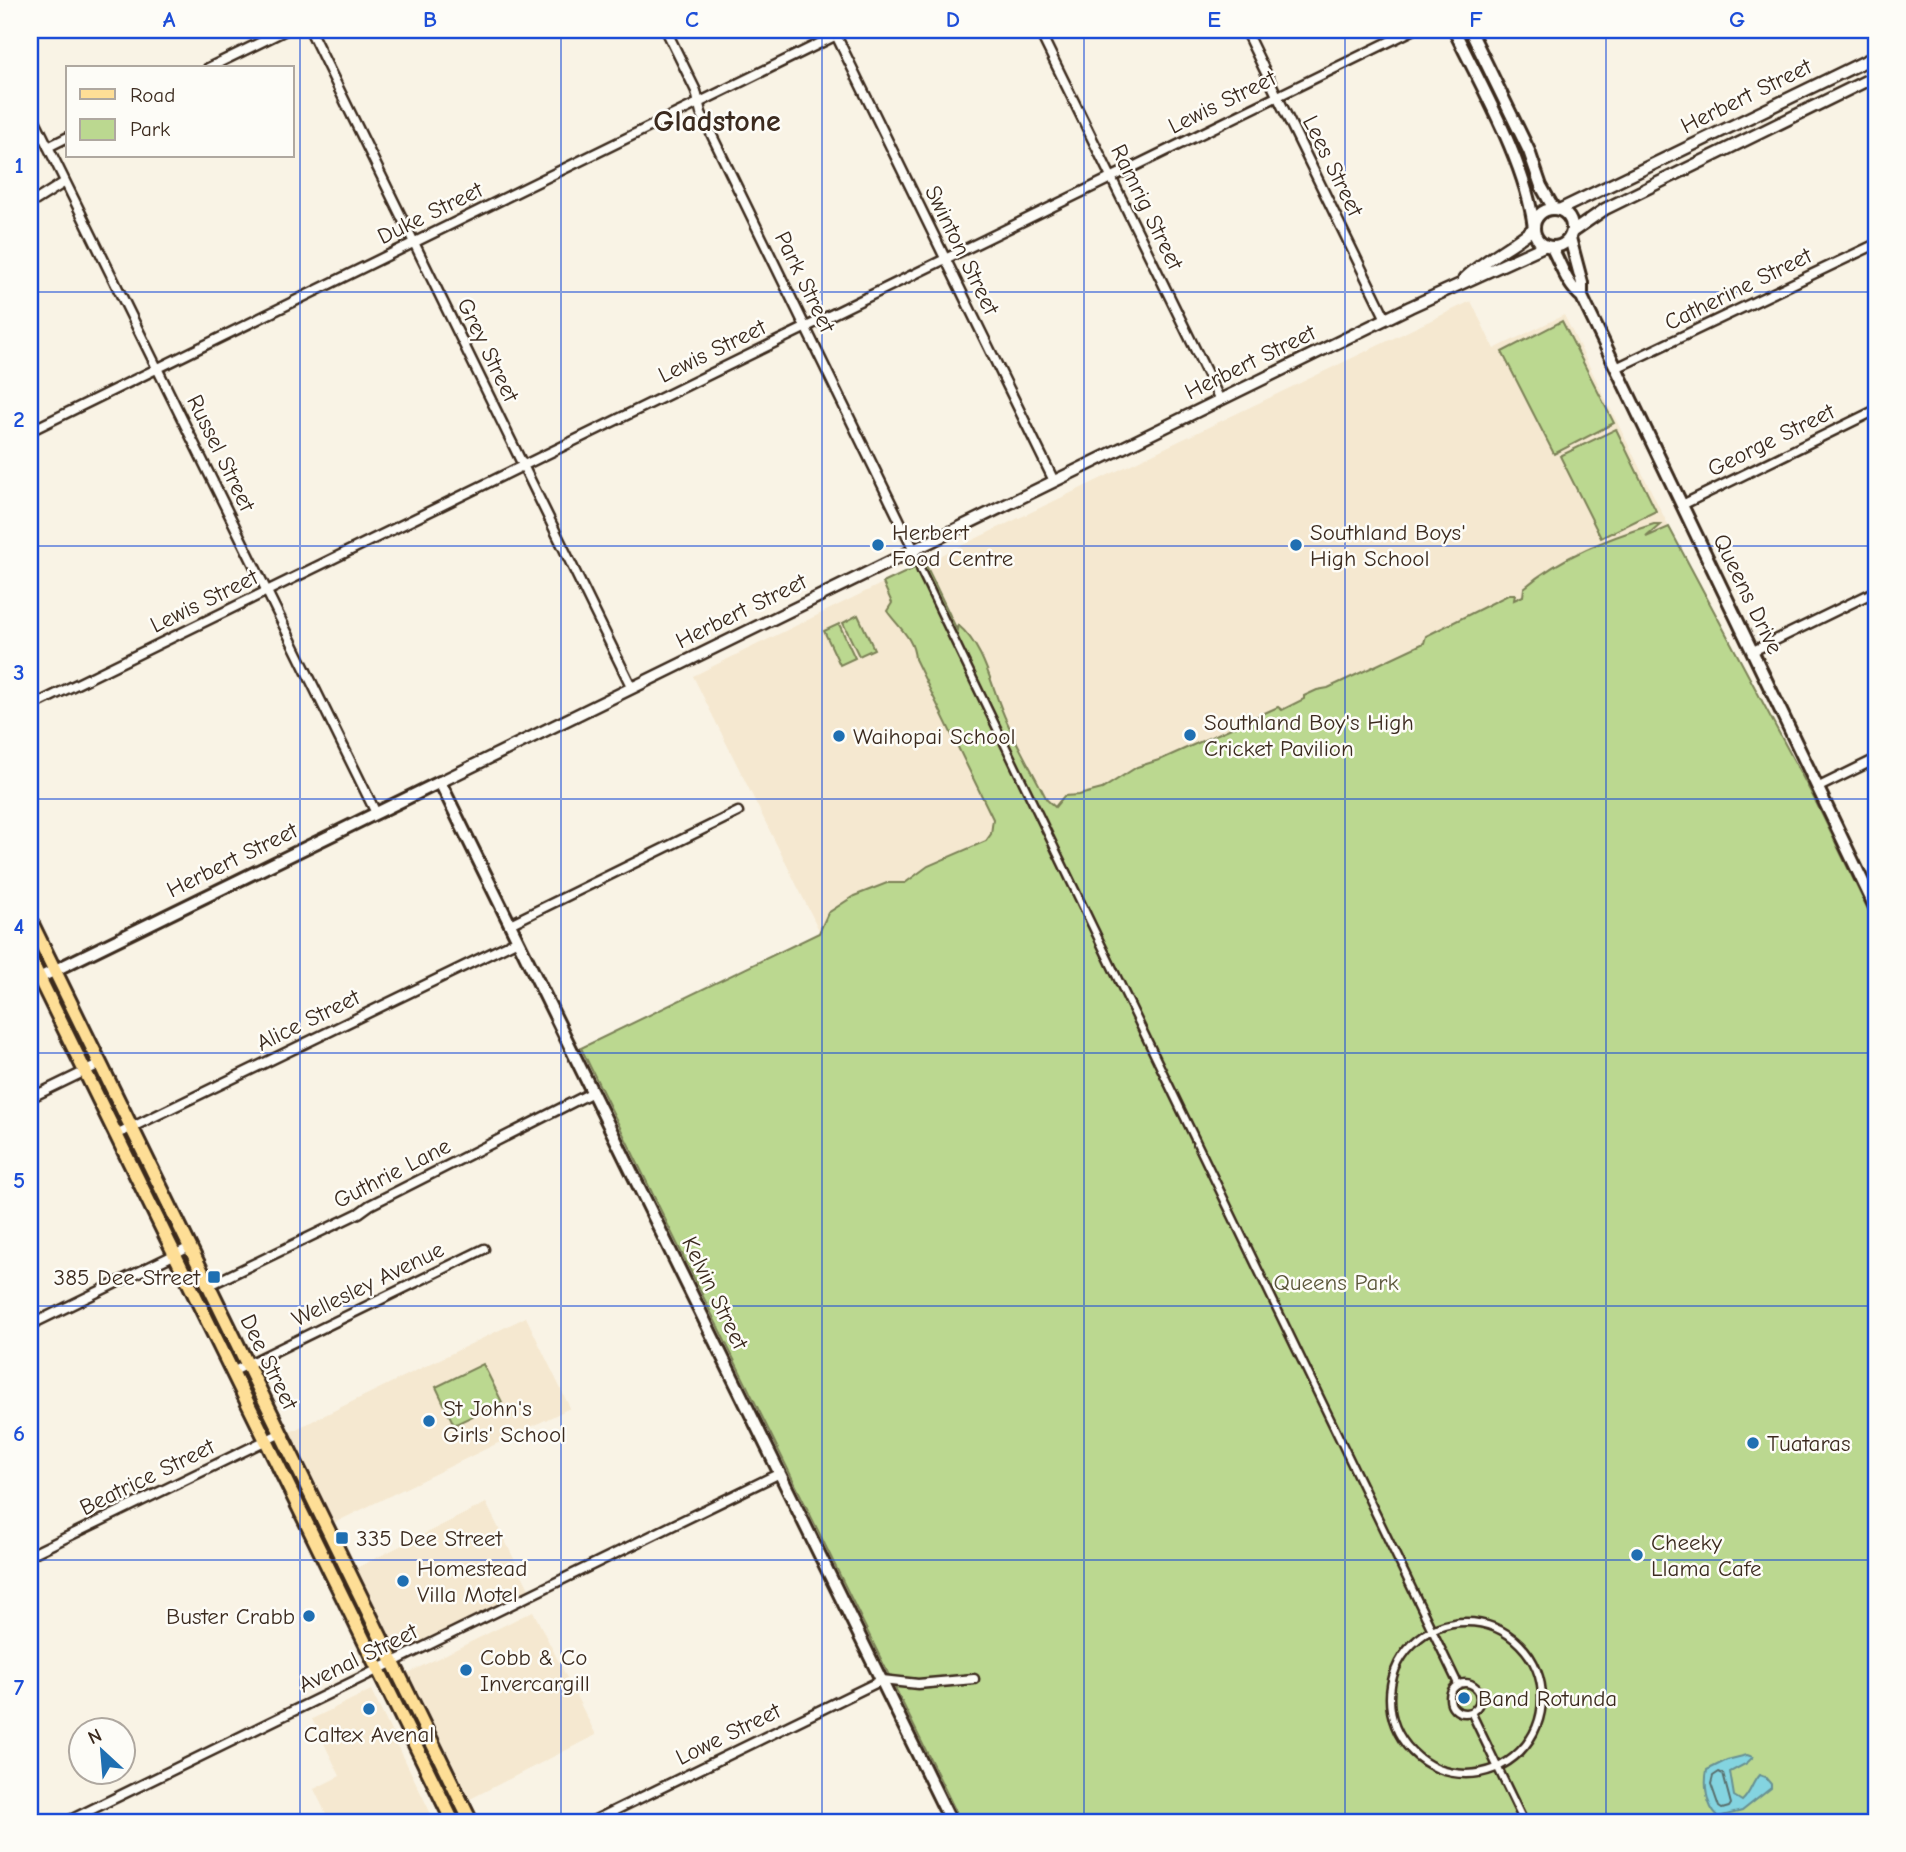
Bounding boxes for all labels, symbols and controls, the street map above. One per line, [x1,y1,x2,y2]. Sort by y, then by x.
text: A [163,6,176,33]
text: B [423,6,437,33]
text: C [685,6,699,33]
text: D [946,6,960,33]
text: E [1207,6,1221,33]
text: F [1469,6,1483,33]
text: G [1729,6,1745,33]
street label: Herbert Street [1676,52,1817,139]
street label: Lewis Street [1164,64,1282,140]
legend [66,66,294,158]
text: Road [130,83,175,107]
district label: Gladstone [653,104,781,139]
street label: Lees Street [1297,111,1370,222]
text: Park [130,117,170,141]
street label: Ramrig Street [1105,140,1190,275]
text: 1 [14,152,24,179]
street label: Duke Street [373,175,488,250]
street label: Swinton Street [919,181,1006,320]
street label: Park Street [769,227,842,338]
street label: Catherine Street [1660,241,1817,336]
street label: Grey Street [451,294,525,408]
street label: Lewis Street [654,313,772,389]
street label: Herbert Street [1180,318,1321,405]
street label: Russel Street [181,390,261,517]
street label: George Street [1703,397,1840,482]
text: 2 [13,406,25,433]
place label: Herbert Food Centre [892,519,1013,572]
place label: Southland Boys' High School [1310,519,1466,572]
street label: Queens Drive [1707,529,1789,659]
marker: Herbert Food Centre [870,537,886,553]
marker: Southland Boys' High School [1288,537,1304,553]
street label: Lewis Street [146,563,264,639]
street label: Herbert Street [671,567,812,654]
text: 3 [13,659,25,686]
place label: Southland Boy's High Cricket Pavilion [1204,709,1414,762]
place label: Waihopai School [853,723,1015,750]
marker: Southland Boy's High Cricket Pavilion [1182,727,1198,743]
marker: Waihopai School [831,728,847,744]
street label: Herbert Street [162,816,303,903]
text: 4 [14,913,25,940]
street label: Alice Street [252,983,365,1057]
street label: Guthrie Lane [329,1132,455,1214]
text: 5 [13,1167,25,1194]
street label: Kelvin Street [676,1232,755,1355]
street label: Wellesley Avenue [288,1236,448,1332]
place label: 385 Dee Street [54,1264,201,1291]
marker: 385 Dee Street [206,1269,222,1285]
park label: Queens Park [1273,1269,1399,1296]
street label: Dee Street [234,1310,304,1415]
place label: St John's Girls' School [443,1395,566,1448]
marker: St John's Girls' School [421,1413,437,1429]
text: 6 [13,1420,25,1447]
place label: Tuataras [1767,1430,1851,1457]
street label: Beatrice Street [75,1432,220,1521]
marker: Tuataras [1745,1435,1761,1451]
place label: 335 Dee Street [356,1525,504,1552]
place label: Cheeky Llama Cafe [1651,1529,1762,1582]
marker: 335 Dee Street [334,1530,350,1546]
marker: Cheeky Llama Cafe [1629,1547,1645,1563]
place label: Homestead Villa Motel [417,1555,527,1608]
marker: Homestead Villa Motel [395,1573,411,1589]
place label: Buster Crabb [166,1603,295,1630]
marker: Buster Crabb [301,1608,317,1624]
street label: Avenal Street [294,1617,423,1698]
place label: Cobb & Co Invercargill [480,1644,590,1697]
marker: Cobb & Co Invercargill [458,1662,474,1678]
text: 7 [14,1674,25,1701]
place label: Band Rotunda [1478,1685,1617,1712]
marker: Band Rotunda [1456,1690,1472,1706]
street label: Lowe Street [671,1696,786,1771]
marker: Caltex Avenal [361,1701,377,1717]
north arrow [66,1716,136,1786]
place label: Caltex Avenal [304,1721,434,1748]
text: N [85,1724,105,1749]

